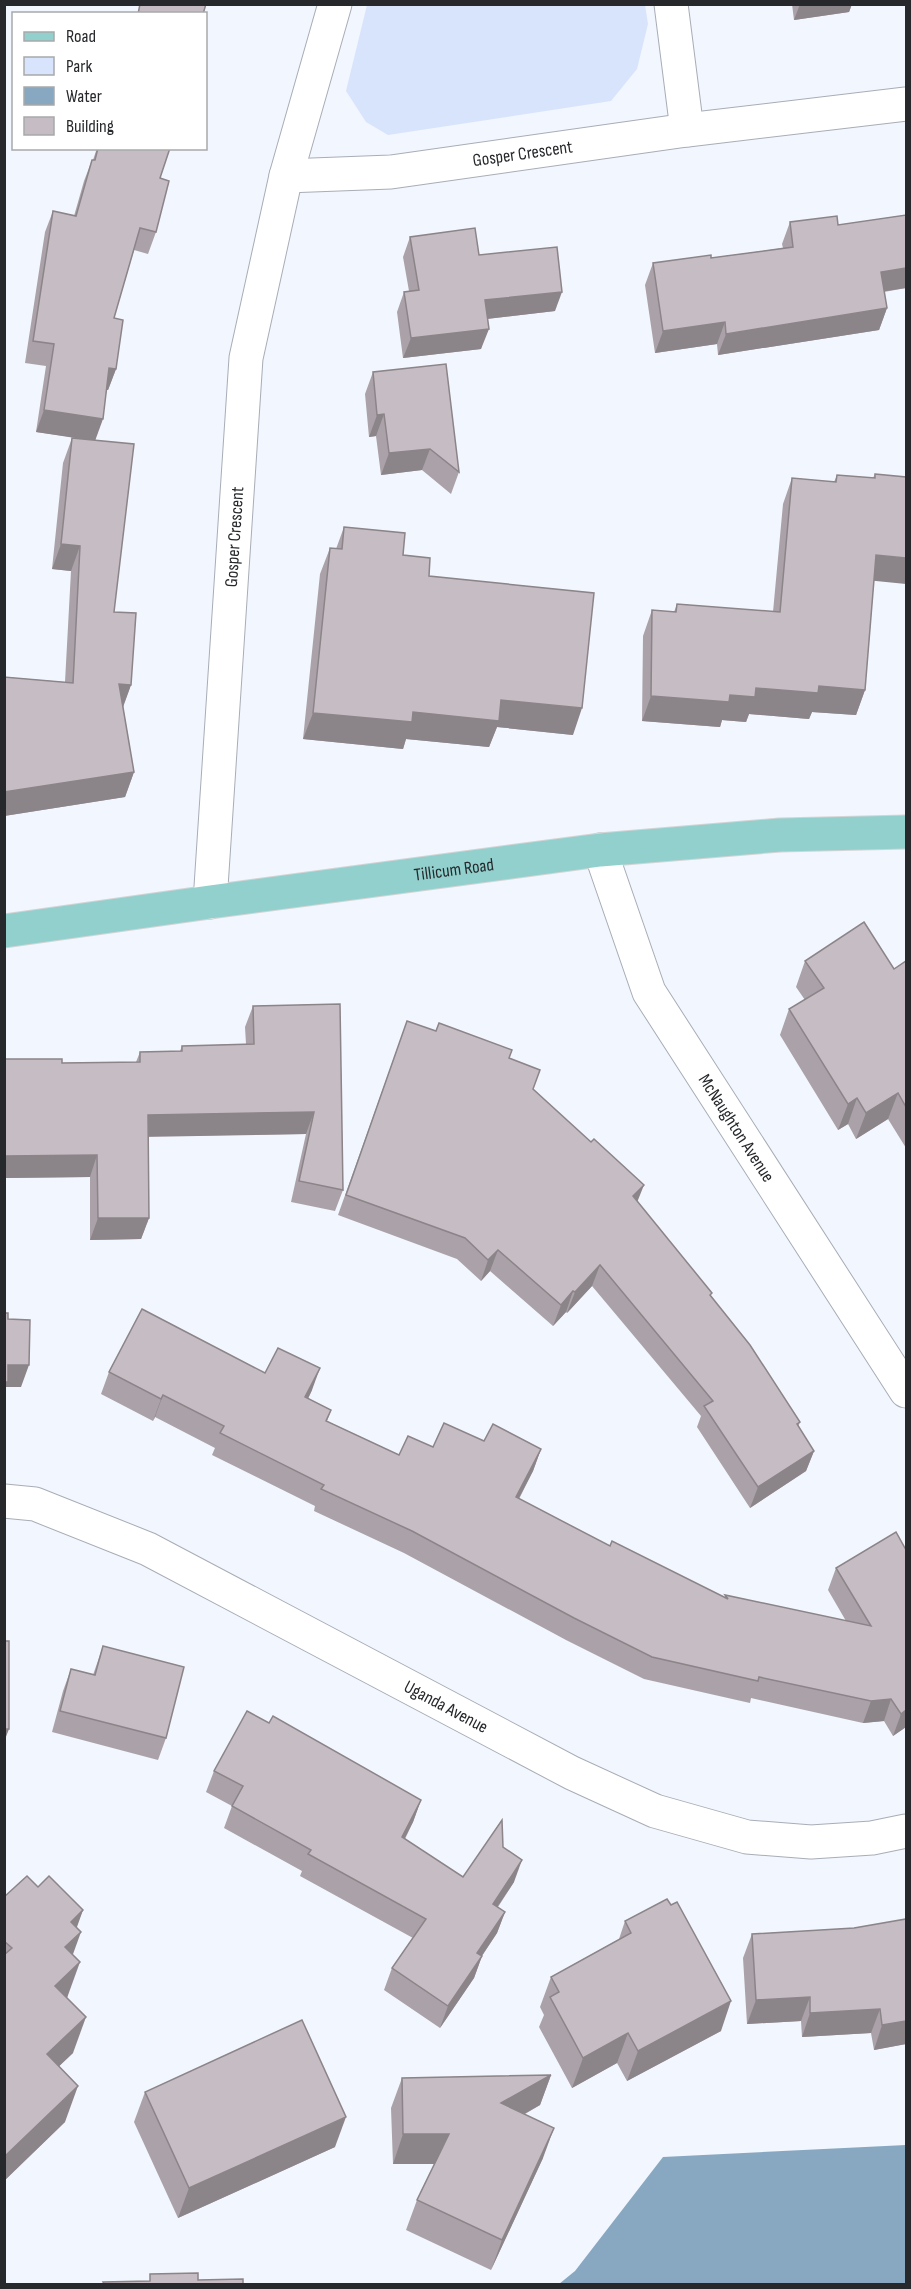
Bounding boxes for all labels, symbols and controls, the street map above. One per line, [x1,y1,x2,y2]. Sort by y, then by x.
legend [12,12,207,150]
text: Road [66,26,96,47]
text: Park [66,56,92,77]
text: Water [66,86,102,107]
text: Building [66,116,114,137]
street label: Gosper Crescent [471,136,574,171]
street label: Gosper Crescent [220,485,248,588]
street label: Tillicum Road [413,854,495,885]
street label: McNaughton Avenue [694,1070,779,1186]
street label: Uganda Avenue [401,1676,492,1737]

